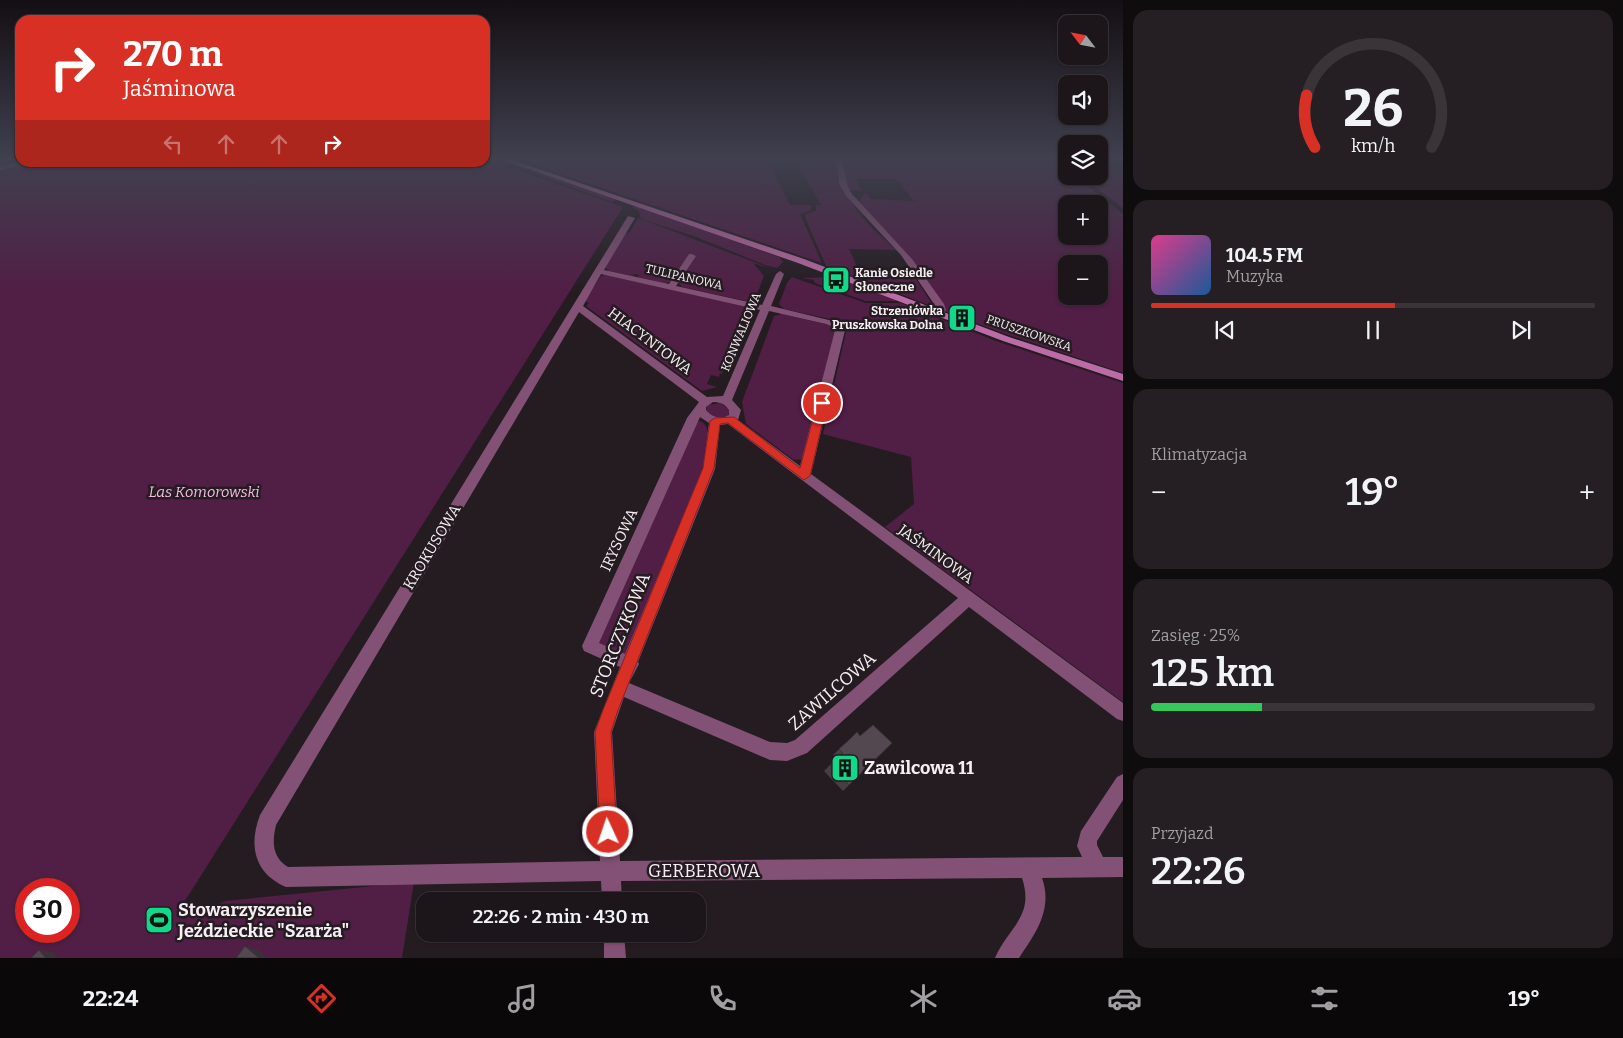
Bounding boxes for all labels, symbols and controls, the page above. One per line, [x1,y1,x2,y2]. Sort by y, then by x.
north arrow [1058,15,1108,65]
map controls [1058,15,1108,305]
text: 270 m [123,33,223,75]
icon: right [40,35,105,100]
text: Jaśminowa [123,75,236,102]
button: sound [1058,75,1108,125]
text: 26 [1343,77,1403,140]
icon: left [159,130,187,158]
icon: ahead [212,130,240,158]
icon: ahead [265,130,293,158]
icon: right [318,130,346,158]
button: layers [1058,135,1108,185]
text: km/h [1351,135,1395,157]
button: + [1058,195,1108,245]
text: 104.5 FM [1226,244,1303,267]
button: − [1058,255,1108,305]
street label: TULIPANOWA [644,261,724,293]
bus stop icon: Kanie Osiedle Słoneczne [821,265,851,295]
place label: Kanie Osiedle Słoneczne [855,266,933,294]
text: Muzyka [1226,267,1283,286]
street label: KONWALIOWA [718,290,764,374]
building icon: Strzeniówka Pruszkowska Dolna [947,303,977,333]
street label: HIACYNTOWA [604,304,696,379]
place label: Strzeniówka Pruszkowska Dolna [832,304,943,332]
street label: PRUSZKOWSKA [984,312,1074,354]
icon: previous [1211,316,1239,344]
icon: pause [1359,316,1387,344]
icon: next [1507,316,1535,344]
pin [801,382,843,424]
icon: arrive [808,389,836,417]
text: Klimatyzacja [1151,445,1247,464]
text: 19° [1345,469,1400,515]
text: − [1151,476,1166,509]
text: + [1579,476,1595,509]
park label: Las Komorowski [148,483,260,501]
street label: KROKUSOWA [400,501,465,593]
street label: IRYSOWA [597,505,642,574]
street label: JAŚMINOWA [894,520,977,588]
street label: STORCZYKOWA [585,569,655,701]
text: Zasięg · 25% [1151,626,1240,645]
street label: ZAWILCOWA [784,647,880,735]
text: 125 km [1151,650,1274,696]
building icon: Zawilcowa 11 [830,753,860,783]
place label: Zawilcowa 11 [864,757,974,779]
position arrow [581,805,633,857]
text: Przyjazd [1151,824,1213,843]
text: 22:26 [1151,848,1246,894]
street label: GERBEROWA [648,860,760,882]
speed limit sign: 30 [15,878,80,943]
place label: Stowarzyszenie Jeździeckie "Szarża" [177,899,349,942]
sports icon: Stowarzyszenie Jeździeckie "Szarża" [144,905,174,935]
text: 22:26 · 2 min · 430 m [473,905,649,928]
icon: directions [304,981,339,1016]
icon: music [505,981,540,1016]
icon: phone [705,981,740,1016]
icon: climate [906,981,941,1016]
icon: car [1107,981,1142,1016]
icon: filters [1307,981,1342,1016]
text: 22:24 [83,985,139,1012]
text: 19° [1508,985,1540,1012]

